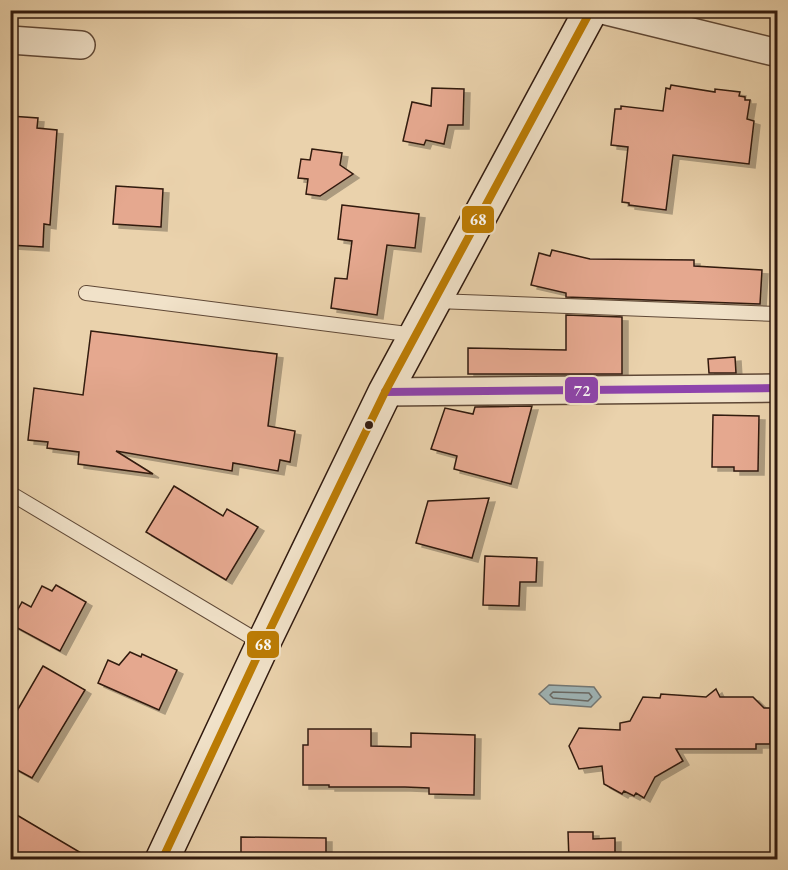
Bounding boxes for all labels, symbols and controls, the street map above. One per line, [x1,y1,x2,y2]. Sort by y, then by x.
line badge: 68 [461,205,495,234]
text: 68 [470,209,486,230]
line badge: 72 [564,376,599,404]
text: 72 [574,380,591,401]
unlabelled marker [363,419,375,431]
line badge: 68 [246,630,280,659]
text: 68 [255,634,271,655]

